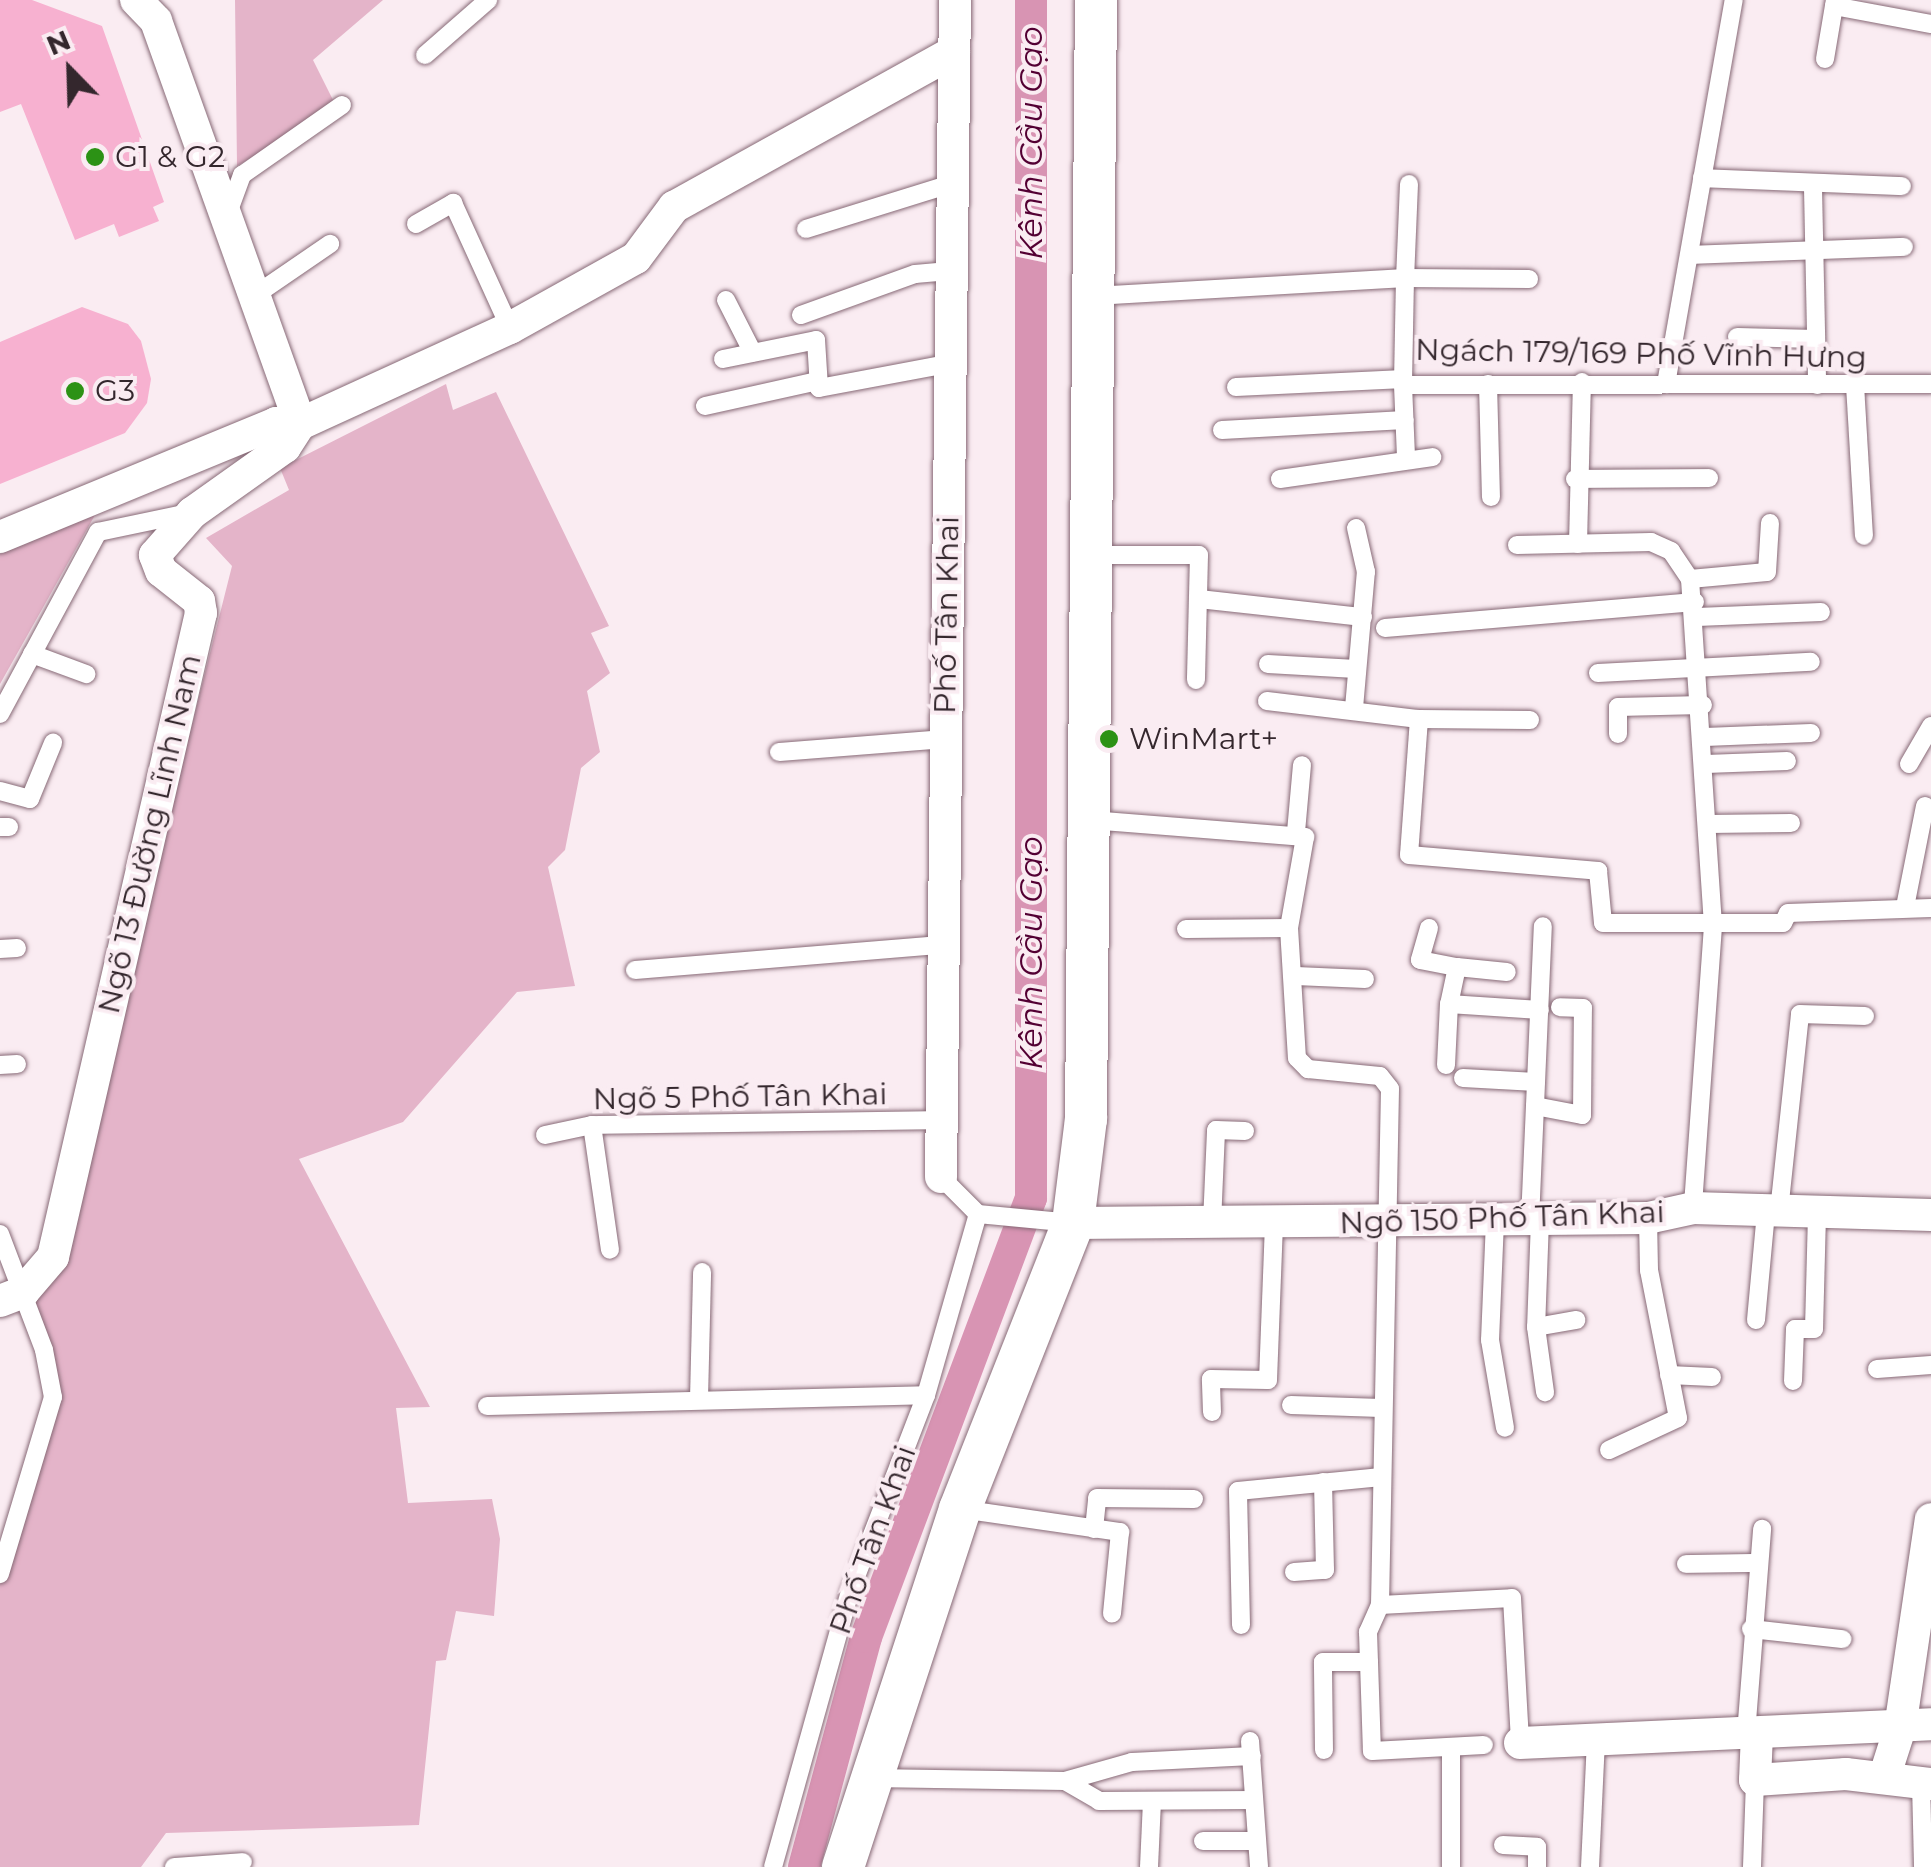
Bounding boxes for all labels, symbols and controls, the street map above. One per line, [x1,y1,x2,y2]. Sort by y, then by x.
north arrow [20,20,120,120]
text: N [41,22,75,62]
water label: Kênh Cầu Gạo [1012,26,1050,260]
place label: G1 & G2 [115,139,225,175]
marker: G1 & G2 [84,146,106,168]
street label: Ngách 179/169 Phố Vĩnh Hưng [1415,332,1867,376]
place label: G3 [95,373,135,409]
marker: G3 [64,380,86,402]
street label: Phố Tân Khai [927,516,967,714]
street label: Ngõ 13 Đường Lĩnh Nam [91,651,209,1017]
place label: WinMart+ [1129,721,1278,757]
marker: WinMart+ [1098,728,1120,750]
water label: Kênh Cầu Gạo [1012,836,1050,1070]
street label: Ngõ 5 Phố Tân Khai [592,1076,888,1118]
street label: Ngõ 150 Phố Tân Khai [1339,1194,1665,1242]
street label: Phố Tân Khai [822,1441,924,1639]

